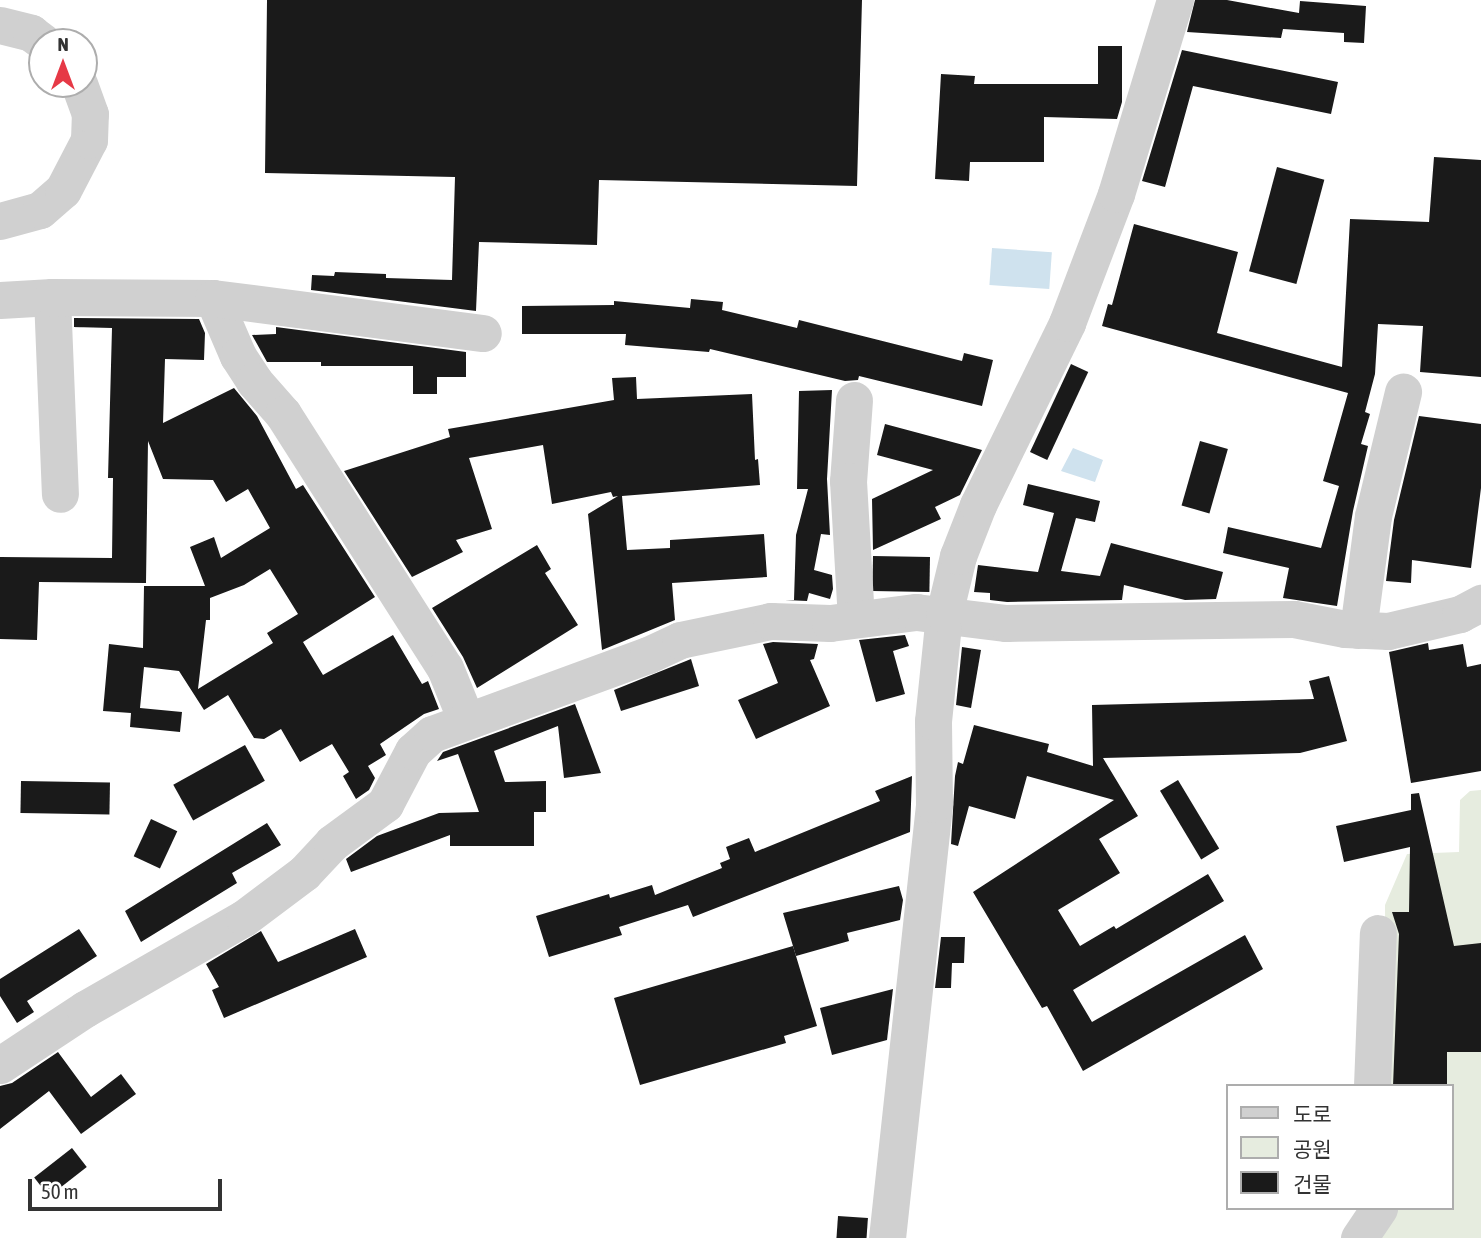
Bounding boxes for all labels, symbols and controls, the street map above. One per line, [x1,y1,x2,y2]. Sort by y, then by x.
north arrow [28,28,98,98]
text: N [57,33,69,55]
legend [1226,1084,1453,1210]
text: 도로 [1293,1102,1332,1126]
text: 공원 [1293,1137,1332,1161]
scale bar [32,1164,226,1208]
text: 건물 [1293,1172,1332,1196]
text: 50 m [41,1179,79,1203]

